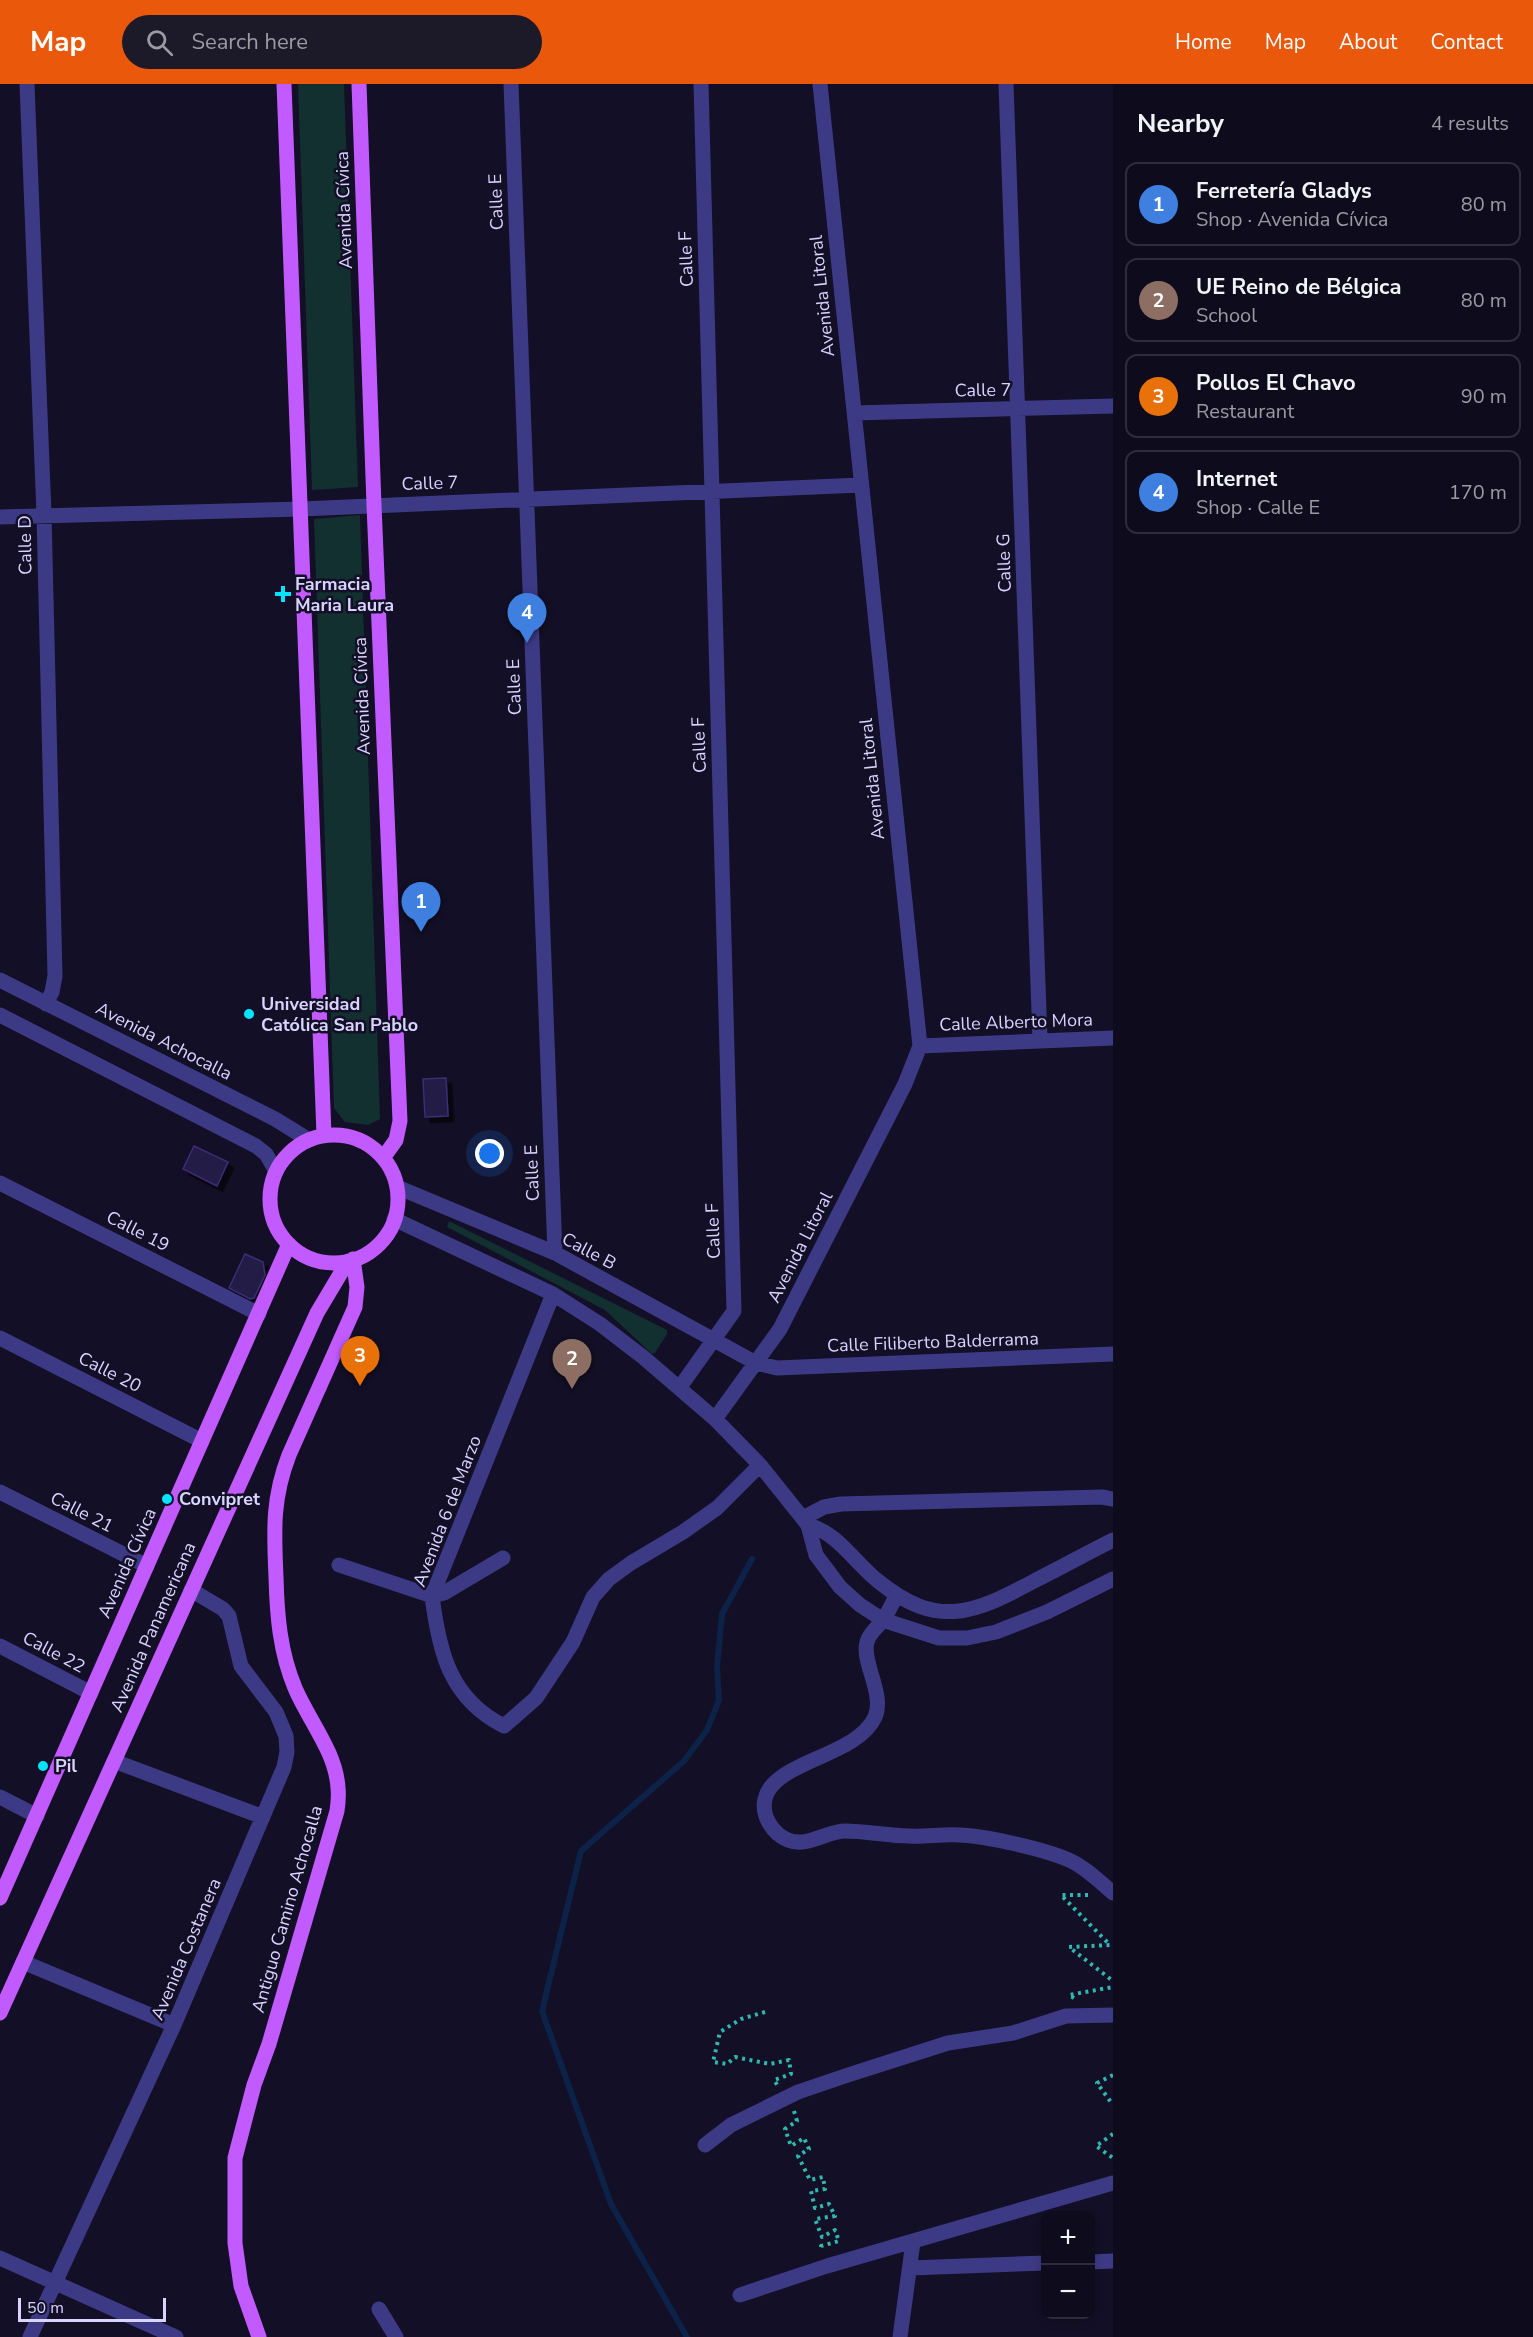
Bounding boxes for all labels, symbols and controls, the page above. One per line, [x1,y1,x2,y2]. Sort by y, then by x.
search box [122,15,542,69]
text: Map [30,23,86,61]
icon: search [143,26,176,59]
text: Search here [191,27,308,57]
text: Home [1175,28,1232,56]
text: Map [1265,28,1306,56]
text: About [1339,28,1397,56]
text: Contact [1430,28,1503,56]
text: Nearby [1137,106,1224,141]
text: 4 results [1431,110,1509,137]
street label: Avenida Cívica [330,151,358,269]
street label: Calle E [483,173,509,231]
text: Ferretería Gladys [1196,176,1372,206]
text: 1 [1153,191,1165,218]
text: 80 m [1461,191,1507,218]
text: Shop · Avenida Cívica [1196,206,1388,233]
street label: Calle F [673,230,699,287]
street label: Avenida Litoral [804,234,840,358]
text: UE Reino de Bélgica [1196,272,1401,302]
text: 2 [1153,287,1165,314]
text: 80 m [1461,287,1507,314]
text: School [1196,302,1257,329]
text: Pollos El Chavo [1196,368,1356,398]
street label: Calle 7 [954,378,1012,402]
text: 3 [1153,383,1165,410]
text: 90 m [1461,383,1507,410]
text: Restaurant [1196,398,1294,425]
text: Internet [1196,464,1277,494]
street label: Calle 7 [401,470,459,496]
text: 4 [1153,479,1165,506]
text: 170 m [1449,479,1507,506]
text: Shop · Calle E [1196,494,1320,521]
street label: Calle D [12,515,38,575]
street label: Calle G [991,533,1017,593]
place label: Farmacia Maria Laura [295,572,394,617]
marker: Farmacia Maria Laura [276,587,290,601]
pin: 4 [508,594,546,643]
street label: Avenida Cívica [348,637,376,755]
street label: Calle E [501,658,527,716]
street label: Calle F [686,716,712,773]
street label: Avenida Litoral [854,717,890,841]
pin: 1 [402,882,440,932]
place label: Universidad Católica San Pablo [261,992,418,1037]
street label: Avenida Achocalla [92,996,236,1086]
marker: Universidad Católica San Pablo [242,1007,256,1021]
street label: Calle Alberto Mora [939,1007,1093,1037]
your location [475,1139,504,1168]
street label: Calle E [519,1144,545,1202]
street label: Avenida Litoral [762,1187,839,1307]
street label: Calle F [700,1202,726,1259]
street label: Calle 19 [102,1205,174,1257]
street label: Calle B [558,1227,620,1275]
street label: Calle Filiberto Balderrama [827,1326,1039,1358]
pin: 3 [340,1336,380,1386]
pin: 2 [552,1340,592,1389]
street label: Calle 20 [74,1346,146,1398]
street label: Avenida 6 de Marzo [407,1432,487,1590]
street label: Calle 21 [46,1486,118,1538]
place label: Convipret [179,1487,260,1511]
marker: Convipret [160,1492,174,1506]
street label: Avenida Cívica [92,1504,162,1622]
street label: Avenida Panamericana [105,1538,201,1716]
street label: Calle 22 [18,1626,90,1678]
place label: Pil [55,1754,77,1778]
marker: Pil [36,1759,50,1773]
street label: Antiguo Camino Achocalla [246,1803,328,2015]
street label: Avenida Costanera [145,1874,227,2024]
map controls [1041,2211,1095,2319]
button: + [1041,2211,1095,2265]
button: − [1041,2265,1095,2319]
scale bar [18,2295,166,2322]
text: 50 m [27,2297,64,2319]

